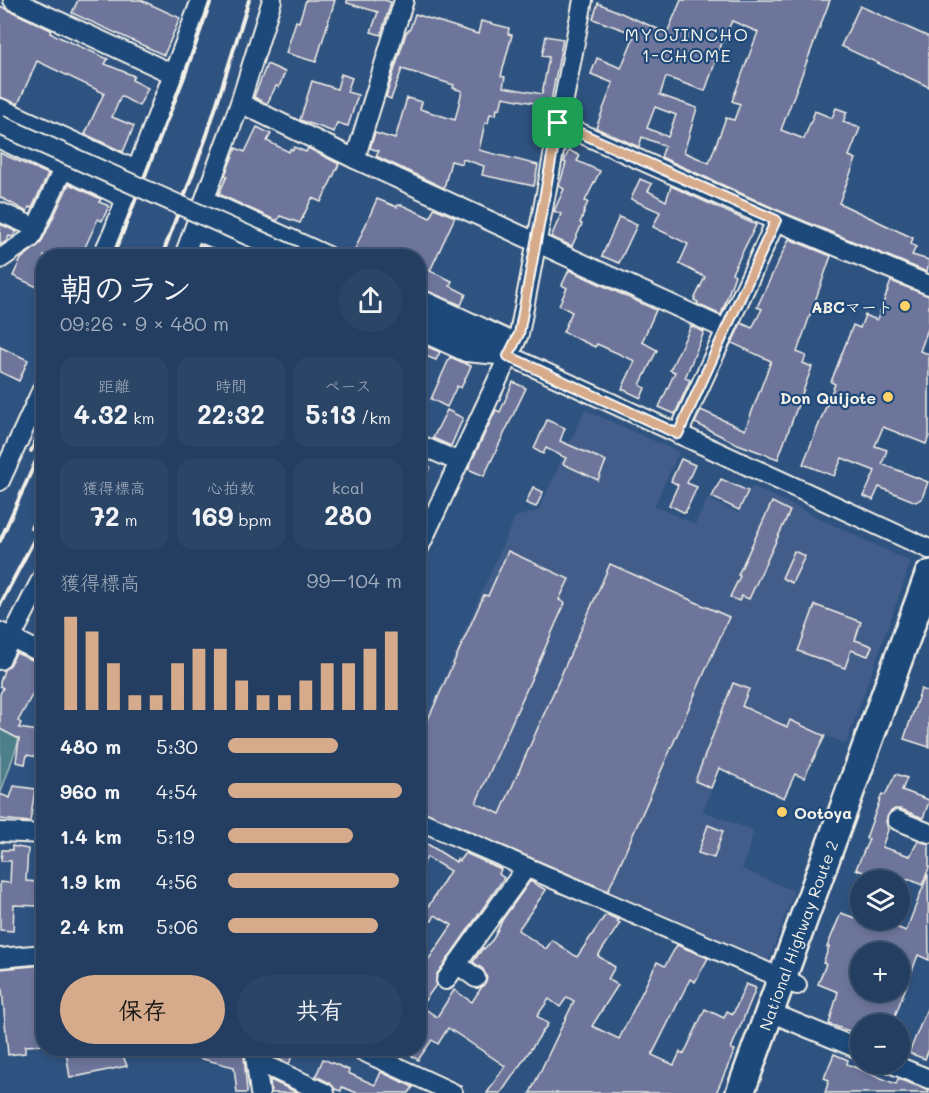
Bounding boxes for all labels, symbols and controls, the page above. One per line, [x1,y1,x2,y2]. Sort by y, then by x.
district label: MYOJINCHO 1-CHOME [625,22,749,67]
pin [532,97,583,148]
icon: arrive [541,106,574,139]
text: 朝のラン [60,266,192,309]
button: share [339,269,402,332]
place label: ABCマート [811,296,893,317]
marker: ABCマート [898,299,912,313]
text: 09:26 · 9 × 480 m [60,310,229,336]
text: 距離 [98,375,130,396]
text: 時間 [215,375,247,396]
text: ペース [324,375,372,396]
place label: Don Quijote [780,387,876,408]
marker: Don Quijote [881,390,895,404]
text: 4.32 [73,397,128,431]
text: 22:32 [197,397,265,431]
text: 5:13 [305,397,356,431]
text: km [128,407,155,428]
text: /km [356,407,391,428]
text: 獲得標高 [82,477,146,498]
text: 心拍数 [207,477,255,498]
text: kcal [332,477,364,498]
text: 280 [324,498,372,532]
text: 72 [91,499,120,533]
text: 169 [191,499,233,533]
text: m [120,509,137,530]
text: bpm [233,509,271,530]
text: 99–104 m [307,567,402,593]
text: 獲得標高 [60,569,140,595]
text: 480 m [60,733,121,759]
text: 5:30 [156,733,198,759]
text: 960 m [60,778,120,804]
text: 4:54 [156,778,197,804]
place label: Ootoya [794,802,852,823]
marker: Ootoya [775,805,789,819]
text: 1.4 km [60,823,122,849]
text: 5:19 [156,823,195,849]
street label: National Highway Route 2 [753,837,842,1033]
text: 1.9 km [60,868,121,894]
text: 4:56 [156,868,198,894]
map controls [850,870,910,1074]
button: layers [850,870,910,930]
text: 2.4 km [60,913,124,939]
text: 5:06 [156,913,198,939]
button: + [850,942,910,1002]
button: 保存 [60,975,225,1044]
button: 共有 [237,975,402,1044]
button: − [850,1014,910,1074]

